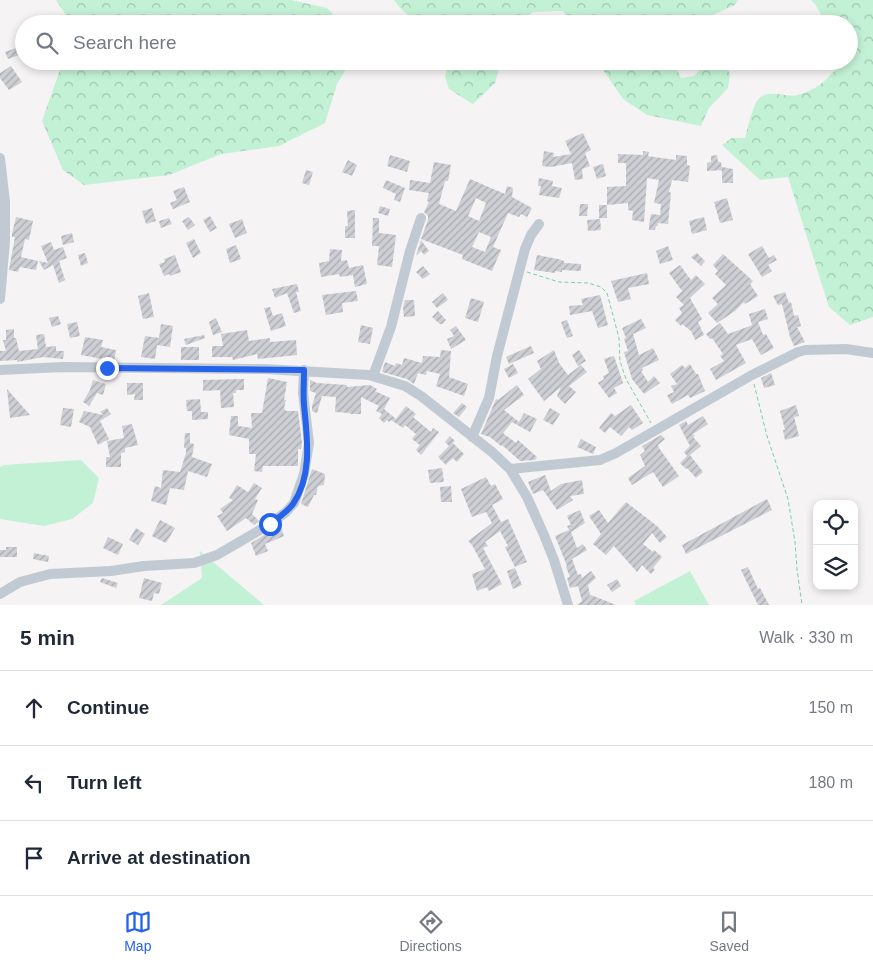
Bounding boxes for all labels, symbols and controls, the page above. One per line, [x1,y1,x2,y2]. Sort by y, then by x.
search box [15,15,858,70]
icon: search [33,29,61,57]
text: Search here [73,32,177,53]
route end [96,357,119,380]
map controls [813,500,858,590]
button: locate [813,500,858,545]
route start [259,513,282,536]
button: layers [813,545,858,590]
text: 5 min [20,626,75,649]
text: Walk · 330 m [759,629,853,646]
icon: ahead [20,694,48,722]
text: Continue [67,697,149,718]
text: 150 m [809,699,853,716]
icon: left [20,769,48,797]
text: Turn left [67,772,142,793]
text: 180 m [809,774,853,791]
icon: arrive [20,844,48,872]
text: Arrive at destination [67,847,251,868]
tab: Map [124,908,152,954]
tab: Directions [400,908,462,954]
tab: Saved [709,908,749,954]

